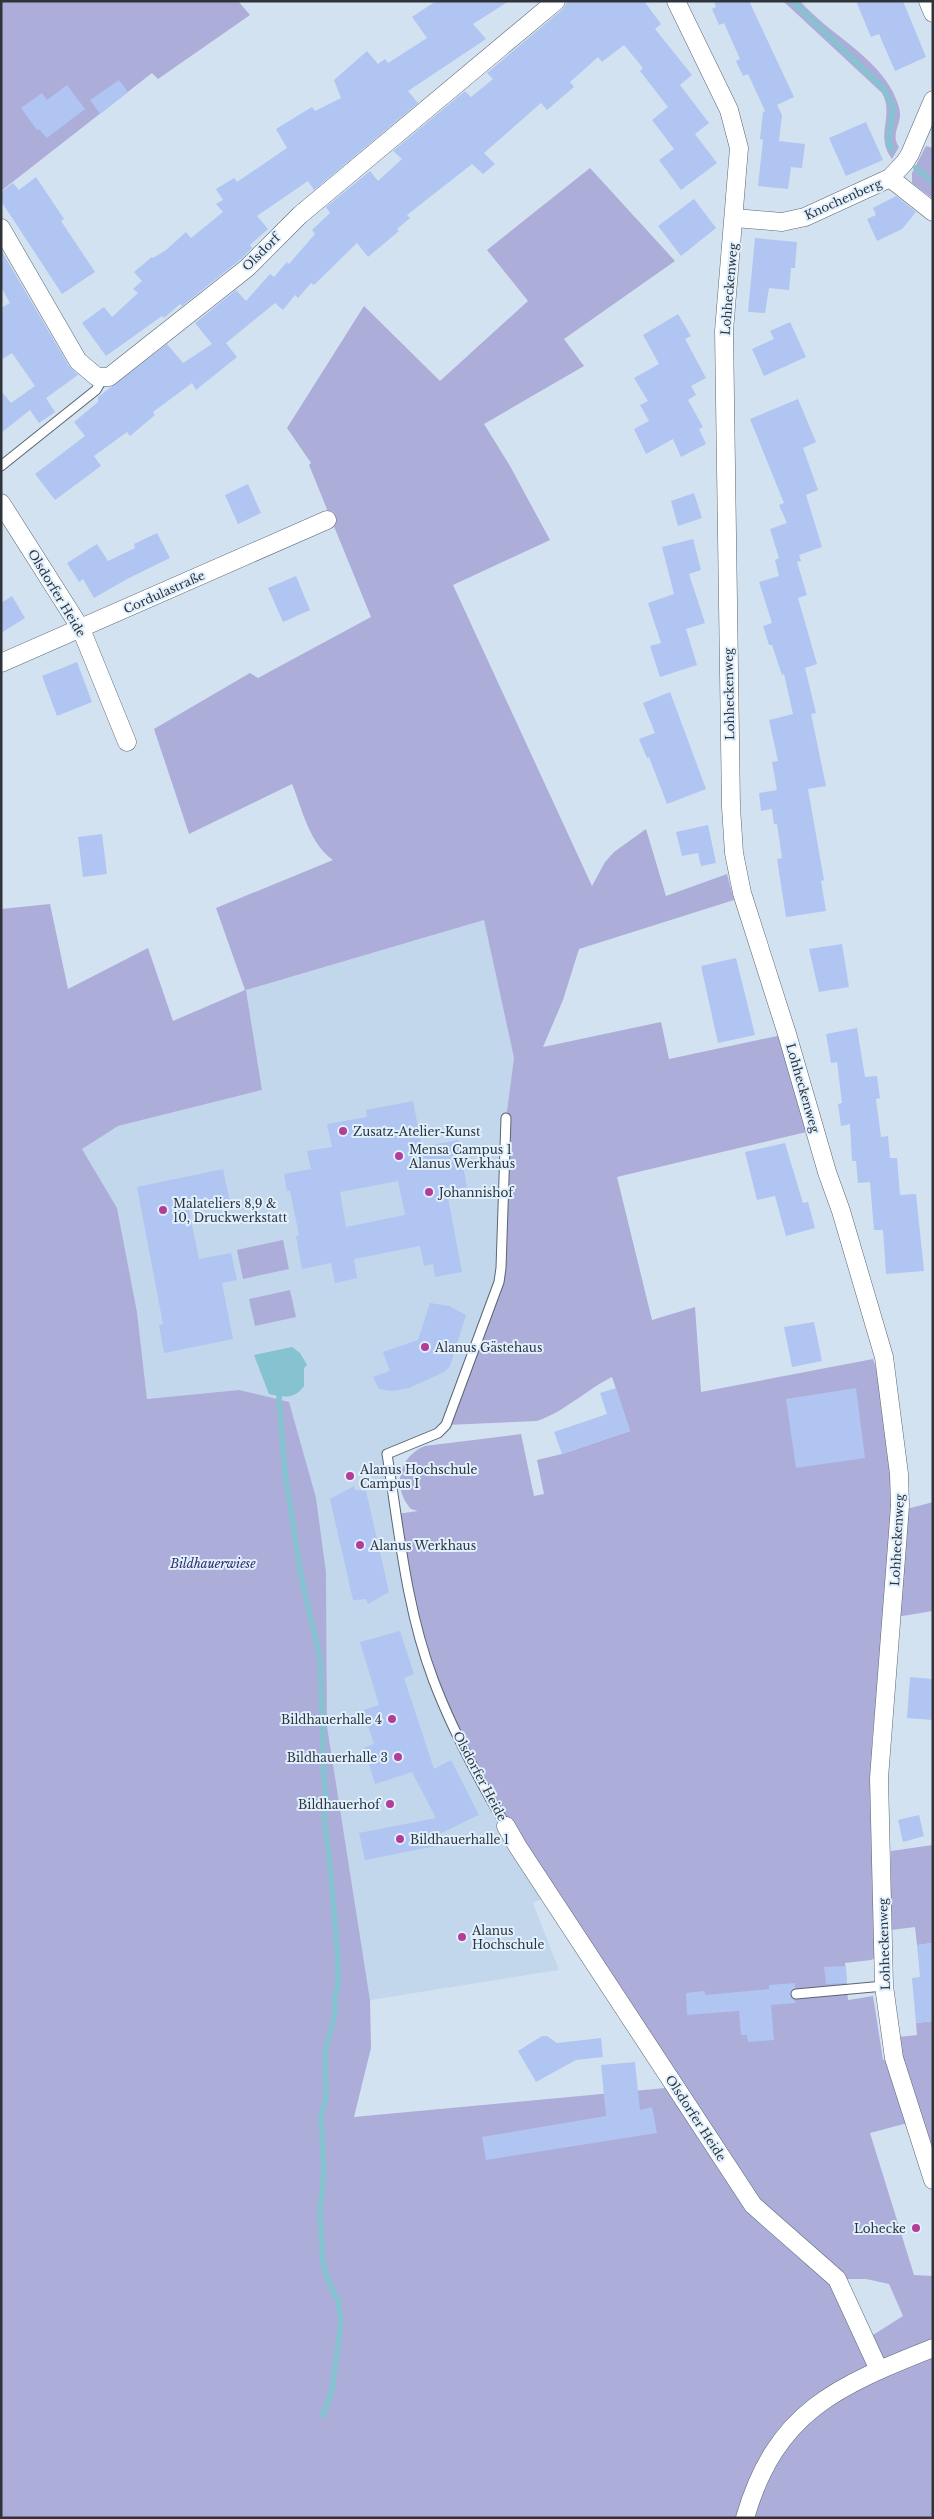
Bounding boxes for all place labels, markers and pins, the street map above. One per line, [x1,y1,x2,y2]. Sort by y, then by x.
place label: Zusatz-Atelier-Kunst [353,1124,481,1139]
marker: Zusatz-Atelier-Kunst [337,1125,349,1137]
place label: Mensa Campus 1 Alanus Werkhaus [408,1142,515,1171]
marker: Mensa Campus 1 Alanus Werkhaus [393,1150,405,1162]
place label: Johannishof [437,1185,515,1200]
marker: Johannishof [423,1186,435,1198]
place label: Malateliers 8,9 & 10, Druckwerkstatt [173,1196,288,1225]
marker: Malateliers 8,9 & 10, Druckwerkstatt [157,1204,169,1216]
place label: Alanus Gästehaus [434,1340,542,1355]
marker: Alanus Gästehaus [419,1341,431,1353]
place label: Alanus Hochschule Campus I [359,1462,477,1491]
marker: Alanus Hochschule Campus I [344,1470,356,1482]
place label: Alanus Werkhaus [369,1538,476,1553]
marker: Alanus Werkhaus [354,1539,366,1551]
place label: Bildhauerhalle 4 [281,1712,382,1727]
marker: Bildhauerhalle 4 [386,1713,398,1725]
place label: Bildhauerhalle 3 [287,1750,388,1765]
marker: Bildhauerhalle 3 [392,1751,404,1763]
place label: Bildhauerhof [298,1797,382,1812]
marker: Bildhauerhof [384,1798,396,1810]
place label: Bildhauerhalle 1 [410,1832,509,1847]
marker: Bildhauerhalle 1 [394,1833,406,1845]
place label: Alanus Hochschule [471,1923,544,1952]
marker: Alanus Hochschule [456,1931,468,1943]
place label: Lohecke [854,2221,906,2236]
marker: Lohecke [910,2222,922,2234]

